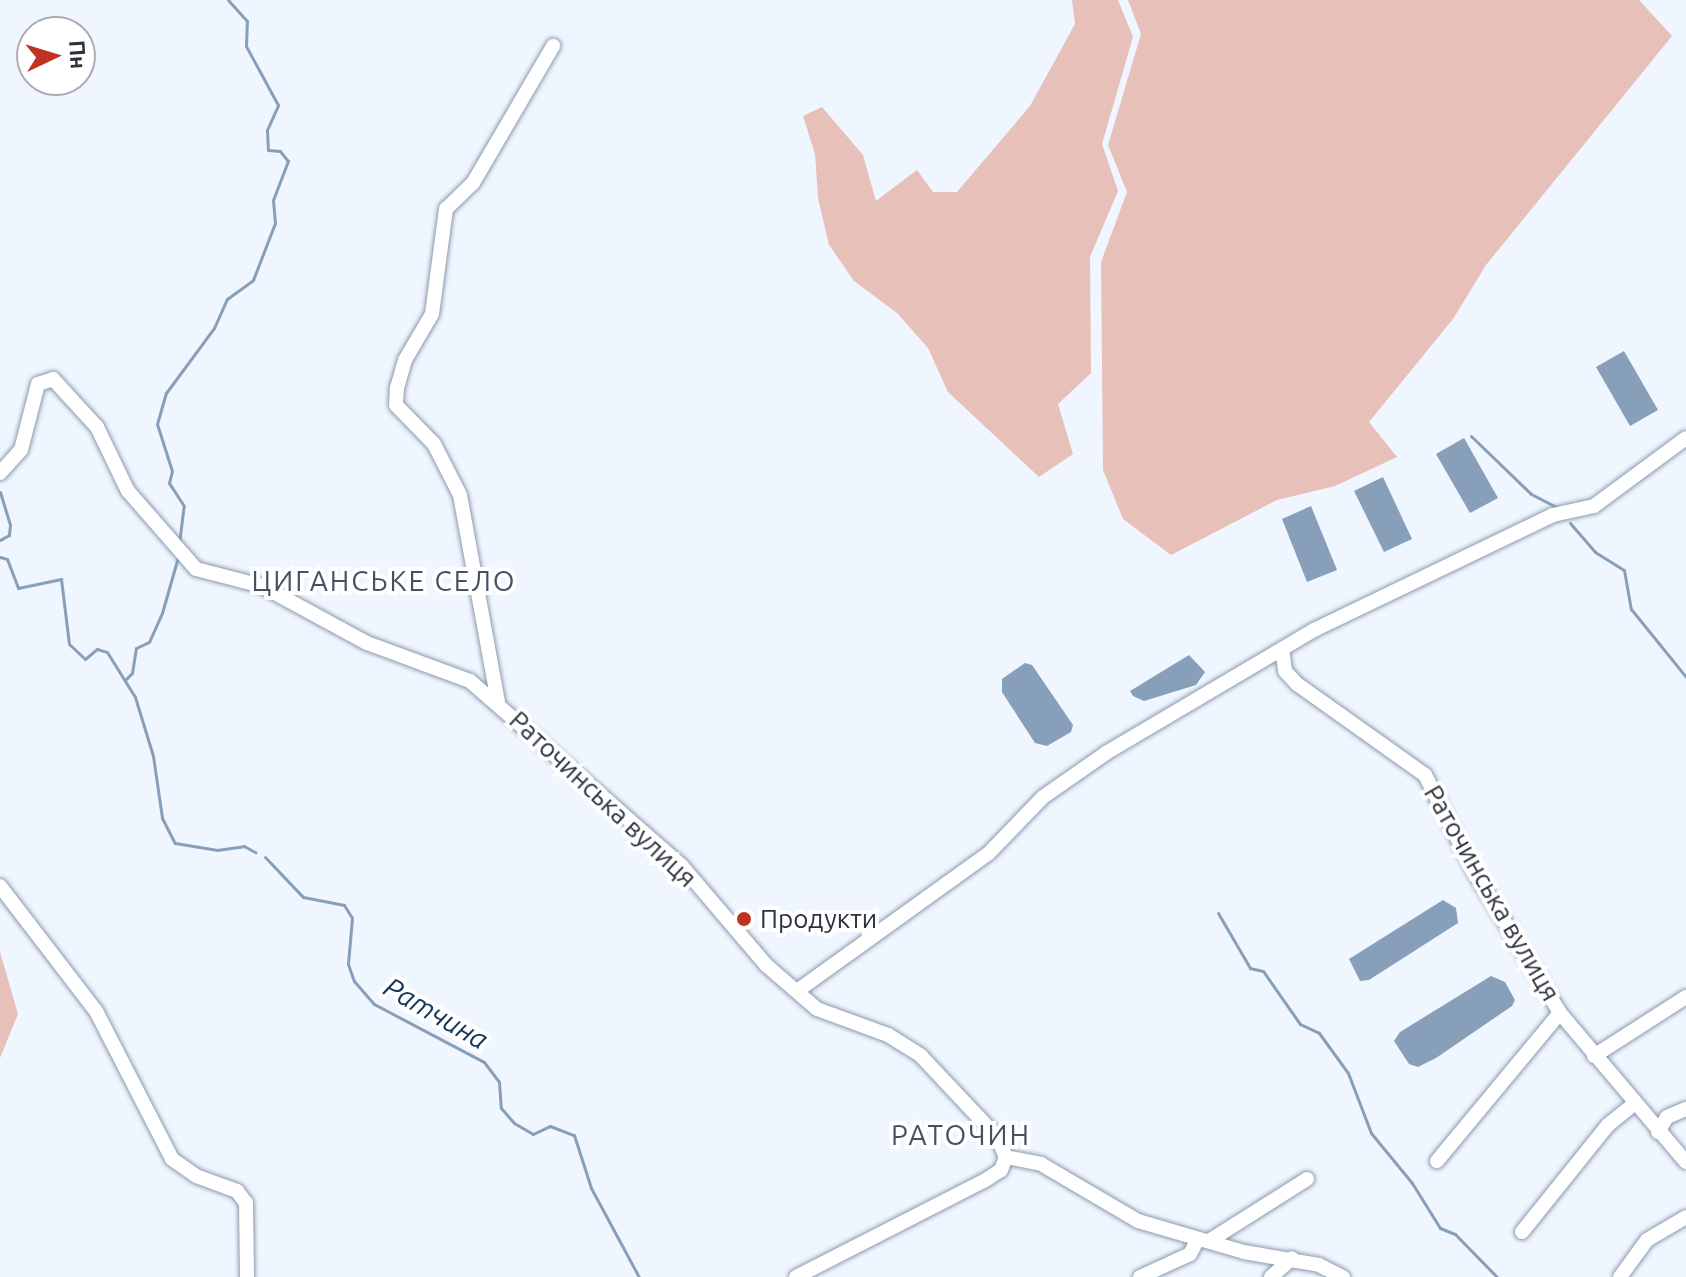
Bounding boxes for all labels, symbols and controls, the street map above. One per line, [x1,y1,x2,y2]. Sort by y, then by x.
north arrow [16,16,96,96]
text: Пн [65,39,92,70]
district label: ЦИГАНСЬКЕ СЕЛО [251,564,517,598]
street label: Раточинська вулиця [503,704,703,894]
street label: Раточинська вулиця [1417,780,1567,1006]
place label: Продукти [760,903,877,935]
marker: Продукти [735,910,753,928]
water label: Ратчина [378,970,494,1056]
district label: РАТОЧИН [891,1118,1031,1152]

